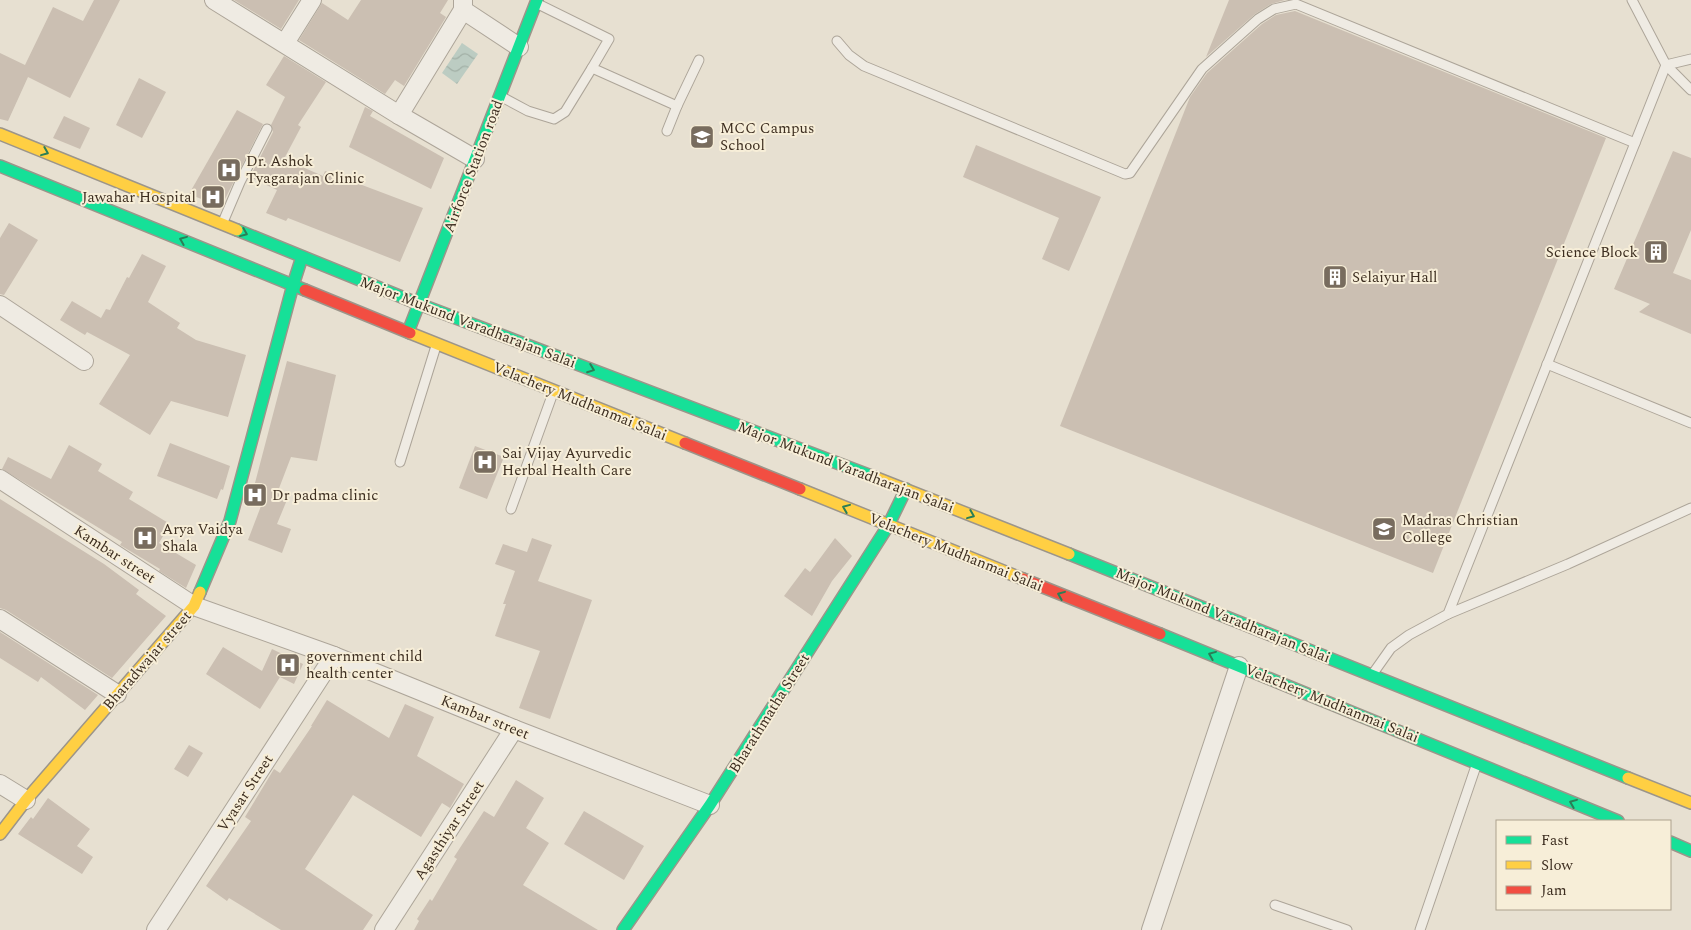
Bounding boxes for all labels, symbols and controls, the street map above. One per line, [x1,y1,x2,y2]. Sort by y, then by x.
street label: Airforce Station road [438,96,509,236]
place label: MCC Campus School [720,117,814,157]
school or university icon: MCC Campus School [689,124,715,150]
one-way arrow [40,146,49,156]
place label: Dr. Ashok Tyagarajan Clinic [246,150,364,190]
hospital icon: Dr. Ashok Tyagarajan Clinic [216,157,242,183]
hospital icon: Jawahar Hospital [200,184,226,210]
place label: Jawahar Hospital [82,186,196,209]
one-way arrow [239,227,248,238]
one-way arrow [179,236,188,246]
building icon: Science Block [1643,239,1669,265]
place label: Science Block [1546,241,1638,264]
building icon: Selaiyur Hall [1322,264,1348,290]
place label: Selaiyur Hall [1352,266,1438,289]
street label: Major Mukund Varadharajan Salai [356,271,579,374]
street label: Velachery Mudhanmai Salai [489,356,670,447]
one-way arrow [586,363,595,374]
street label: Major Mukund Varadharajan Salai [734,416,957,519]
place label: Sai Vijay Ayurvedic Herbal Health Care [502,442,632,482]
hospital icon: Sai Vijay Ayurvedic Herbal Health Care [472,449,498,475]
hospital icon: Dr padma clinic [242,482,268,508]
place label: Dr padma clinic [272,484,378,507]
one-way arrow [842,504,850,514]
street label: Velachery Mudhanmai Salai [865,507,1046,598]
place label: Madras Christian College [1402,509,1519,549]
one-way arrow [967,510,975,520]
school or university icon: Madras Christian College [1371,516,1397,542]
place label: Arya Vaidya Shala [162,518,243,558]
street label: Kambar street [69,519,160,590]
hospital icon: Arya Vaidya Shala [132,525,158,551]
street label: Major Mukund Varadharajan Salai [1112,562,1334,669]
one-way arrow [1058,590,1066,600]
street label: Bharadwajar street [98,605,197,715]
place label: government child health center [306,645,423,685]
street label: Bharathmatha Street [723,649,816,778]
one-way arrow [1209,651,1217,661]
hospital icon: government child health center [275,652,301,678]
street label: Velachery Mudhanmai Salai [1241,658,1422,749]
street label: Kambar street [437,689,533,746]
street label: Vyasar Street [212,750,279,837]
street label: Agasthiyar Street [408,776,490,885]
one-way arrow [1569,798,1578,809]
legend [1496,820,1671,910]
text: Fast [1541,829,1569,852]
text: Slow [1541,854,1573,877]
text: Jam [1541,879,1567,902]

